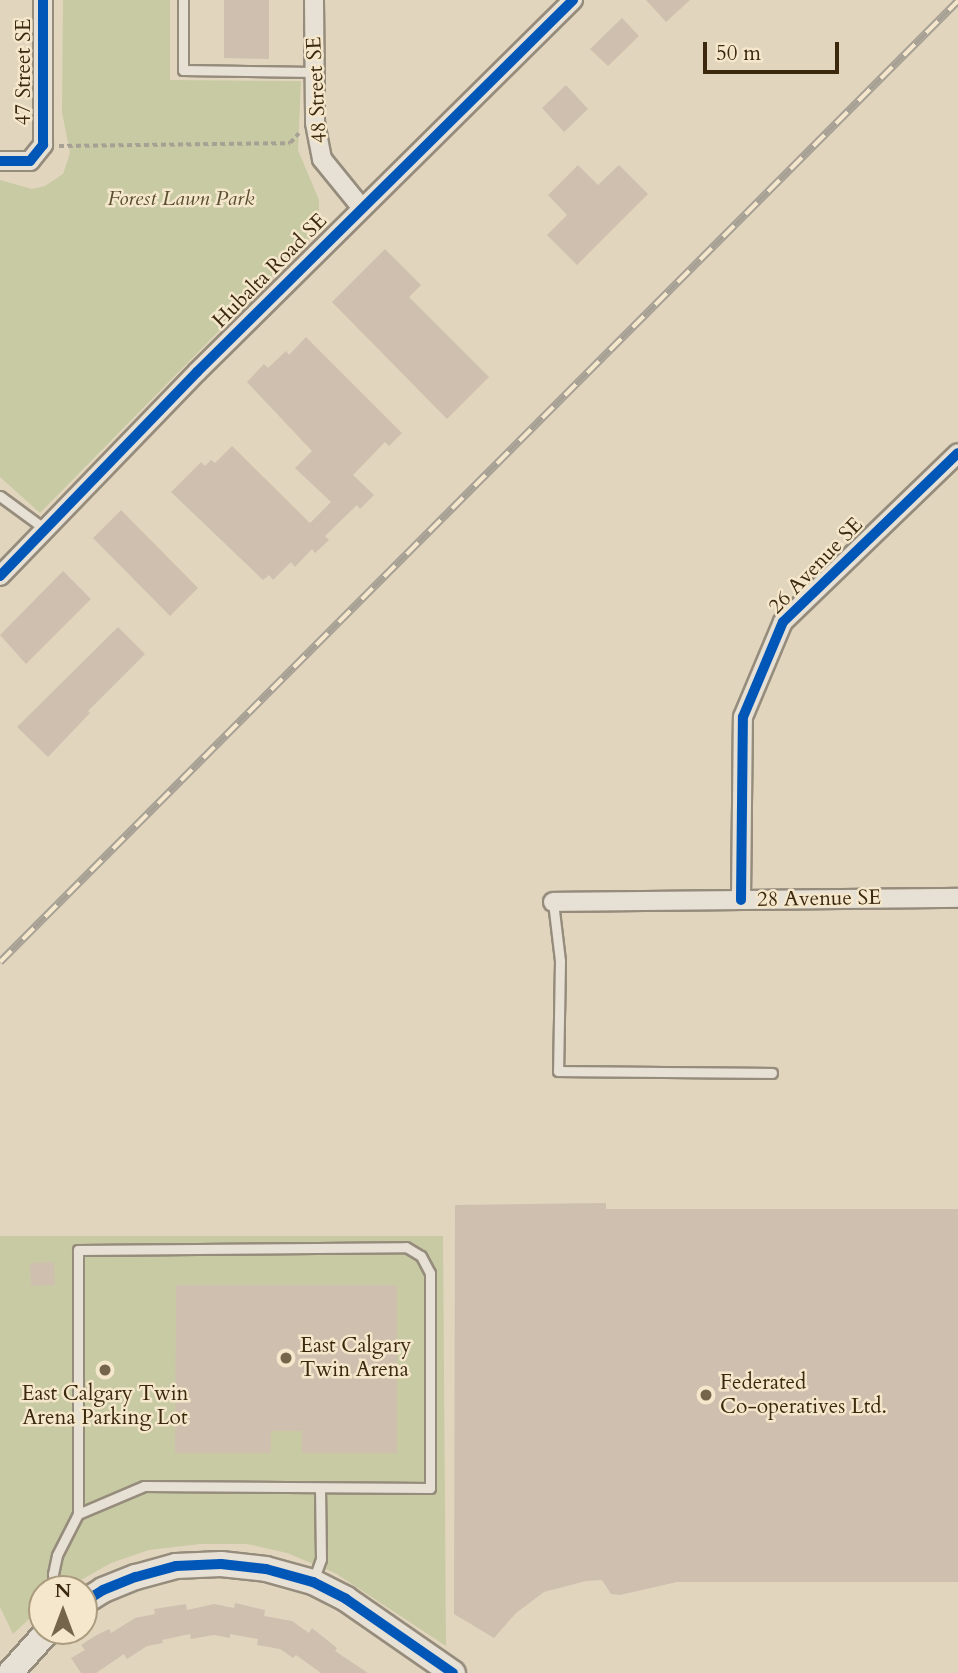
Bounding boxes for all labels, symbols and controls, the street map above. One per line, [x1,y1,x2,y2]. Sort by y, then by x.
street label: 47 Street SE [11,19,37,125]
scale bar [706,28,842,72]
street label: 48 Street SE [302,36,332,144]
text: 50 m [716,39,761,68]
park label: Forest Lawn Park [108,186,254,212]
street label: Hubalta Road SE [208,209,332,333]
street label: 26 Avenue SE [764,513,868,619]
street label: 28 Avenue SE [757,885,881,913]
place label: East Calgary Twin Arena [300,1333,411,1383]
marker: East Calgary Twin Arena [278,1350,294,1366]
marker: East Calgary Twin Arena Parking Lot [97,1362,113,1378]
place label: Federated Co-operatives Ltd. [720,1370,887,1420]
place label: East Calgary Twin Arena Parking Lot [21,1381,189,1431]
marker: Federated Co-operatives Ltd. [698,1387,714,1403]
north arrow [28,1575,98,1645]
text: N [55,1578,71,1604]

